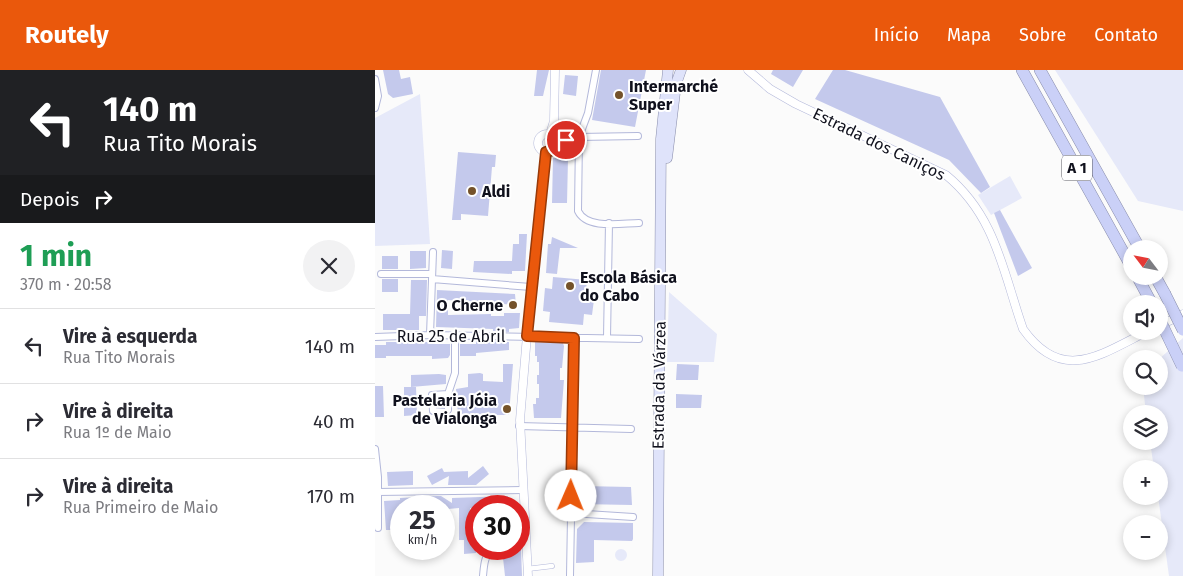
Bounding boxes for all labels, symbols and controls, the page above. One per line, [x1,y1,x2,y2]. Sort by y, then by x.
text: Routely [25,21,109,49]
text: Início [874,24,919,46]
text: Mapa [947,24,991,46]
text: Sobre [1019,24,1066,46]
text: Contato [1094,24,1158,46]
place label: Intermarché Super [629,77,718,114]
text: 140 m [103,88,197,130]
marker: Intermarché Super [613,89,625,101]
icon: left [20,90,85,155]
street label: Estrada dos Caniços [809,104,948,185]
pin [545,119,587,161]
icon: arrive [552,126,580,154]
text: Rua Tito Morais [103,130,257,157]
road number: A 1 [1062,156,1092,180]
place label: Aldi [481,182,510,201]
icon: right [89,185,117,213]
marker: Aldi [466,185,478,197]
text: Depois [20,188,79,211]
text: 1 min [20,238,92,274]
button: close [303,240,355,292]
north arrow [1123,240,1167,285]
map controls [1123,240,1168,560]
place label: Escola Básica do Cabo [580,268,677,305]
text: 370 m · 20:58 [20,275,112,294]
marker: Escola Básica do Cabo [564,280,576,292]
button: sound [1123,295,1168,340]
place label: O Cherne [437,296,503,315]
marker: O Cherne [507,299,519,311]
street label: Estrada da Várzea [648,321,670,449]
text: Vire à esquerda [63,325,197,348]
street label: Rua 25 de Abril [397,327,506,346]
icon: left [20,332,48,360]
text: 140 m [305,335,355,358]
text: Rua Tito Morais [63,348,175,367]
button: search [1123,350,1168,395]
place label: Pastelaria Jóia de Vialonga [393,391,497,428]
text: Vire à direita [63,400,173,423]
marker: Pastelaria Jóia de Vialonga [501,403,513,415]
button: layers [1123,405,1168,450]
icon: right [20,407,48,435]
text: 40 m [313,410,355,433]
text: Rua 1º de Maio [63,423,172,442]
button: + [1123,460,1168,505]
position arrow [544,469,596,521]
text: Vire à direita [63,475,173,498]
icon: right [20,482,48,510]
text: 170 m [307,485,355,508]
speed limit sign: 30 [465,495,530,560]
text: Rua Primeiro de Maio [63,498,218,517]
text: 25 [409,506,436,536]
button: − [1123,515,1168,560]
text: km/h [408,533,437,547]

